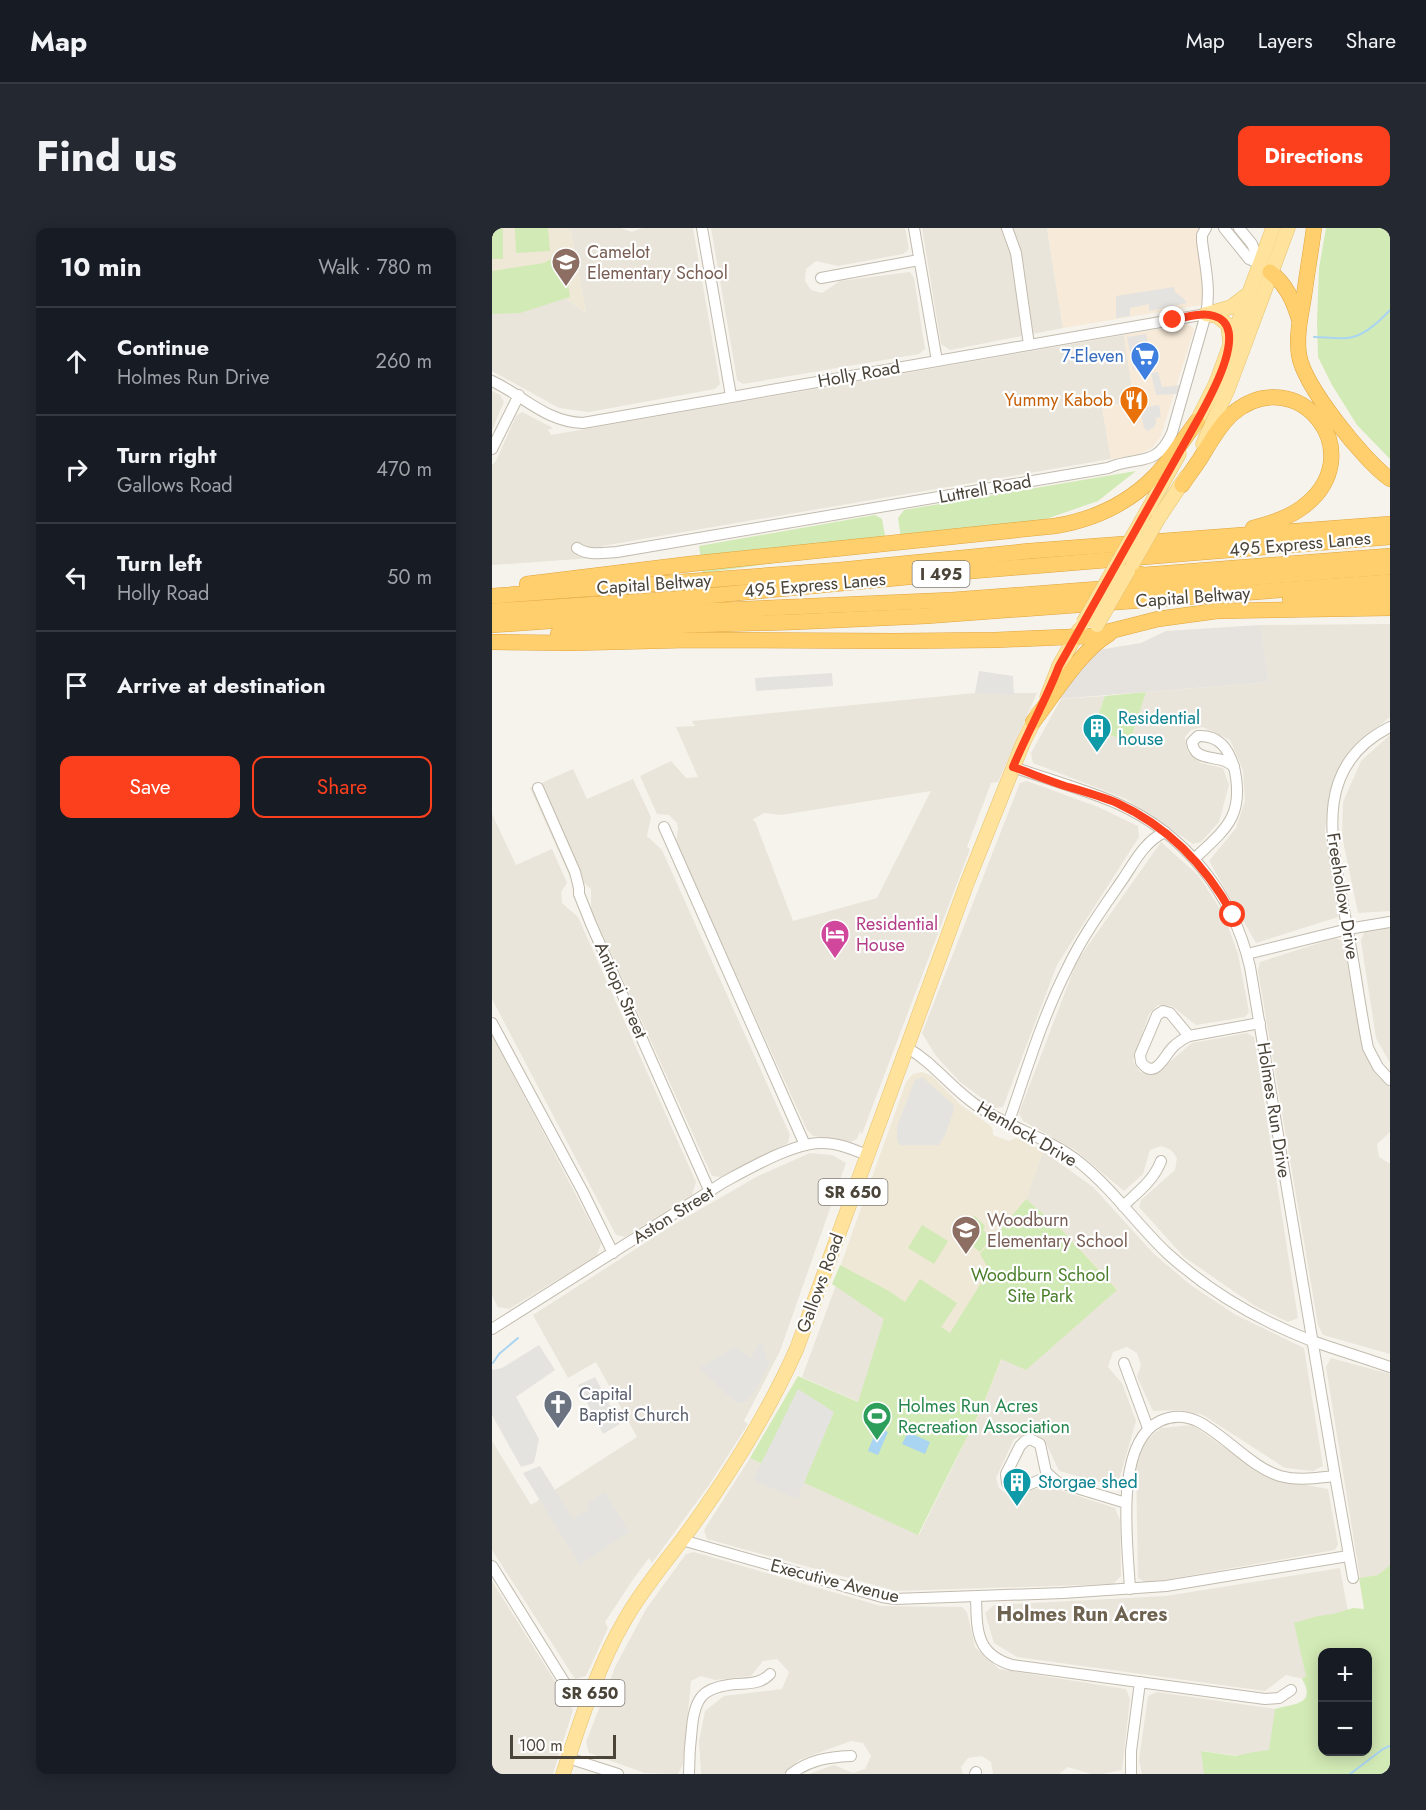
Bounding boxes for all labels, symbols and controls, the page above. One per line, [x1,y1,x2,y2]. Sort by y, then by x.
text: Map [30,21,87,62]
text: Map [1186,26,1225,56]
text: Layers [1258,26,1313,56]
text: Share [1346,26,1396,56]
text: Find us [36,126,177,187]
button: Directions [1238,126,1390,186]
place label: Camelot Elementary School [587,239,728,286]
school or university icon: Camelot Elementary School [550,246,582,288]
text: 10 min [60,248,142,286]
text: Walk · 780 m [318,253,432,282]
route end [1159,306,1185,332]
text: Continue [117,331,209,363]
supermarket icon: 7-Eleven [1129,340,1161,382]
place label: 7-Eleven [1061,343,1124,369]
icon: ahead [60,345,93,378]
text: 260 m [376,347,432,376]
street label: Holly Road [816,354,902,394]
text: Holmes Run Drive [117,363,269,392]
restaurant icon: Yummy Kabob [1118,384,1150,426]
place label: Yummy Kabob [1004,387,1113,413]
text: Turn right [117,439,217,471]
icon: right [60,453,93,486]
text: 470 m [376,455,432,484]
street label: Luttrell Road [937,468,1033,510]
text: Gallows Road [117,471,233,500]
street label: 495 Express Lanes [1228,525,1372,563]
text: Turn left [117,547,202,579]
icon: left [60,561,93,594]
road number: I 495 [912,561,970,587]
text: 50 m [387,563,432,592]
street label: 495 Express Lanes [743,566,887,604]
street label: Capital Beltway [596,567,712,601]
text: Holly Road [117,579,209,608]
street label: Capital Beltway [1135,580,1251,614]
icon: arrive [60,669,93,702]
text: Arrive at destination [117,669,326,701]
place label: Residential house [1118,705,1200,752]
building icon: Residential house [1081,712,1113,754]
button: Save [60,756,240,818]
button: Share [252,756,432,818]
street label: Freehollow Drive [1320,831,1366,961]
route start [1219,901,1245,927]
place label: Residential House [856,911,938,958]
hotel icon: Residential House [819,918,851,960]
street label: Antiopi Street [588,937,654,1043]
street label: Holmes Run Drive [1250,1040,1298,1180]
street label: Hemlock Drive [972,1095,1082,1173]
street label: Aston Street [627,1179,719,1250]
road number: SR 650 [818,1179,887,1205]
place label: Woodburn Elementary School [987,1207,1128,1254]
school or university icon: Woodburn Elementary School [950,1214,982,1256]
street label: Gallows Road [790,1230,850,1336]
park label: Woodburn School Site Park [971,1262,1109,1309]
place label: Capital Baptist Church [579,1381,689,1428]
church icon: Capital Baptist Church [542,1388,574,1430]
place label: Holmes Run Acres Recreation Association [898,1393,1070,1440]
sports icon: Holmes Run Acres Recreation Association [861,1400,893,1442]
building icon: Storgae shed [1001,1466,1033,1508]
place label: Storgae shed [1038,1469,1138,1495]
street label: Executive Avenue [768,1552,902,1610]
district label: Holmes Run Acres [997,1600,1167,1629]
map controls [1318,1648,1372,1756]
button: + [1318,1648,1372,1702]
road number: SR 650 [555,1680,624,1706]
button: − [1318,1702,1372,1756]
scale bar [510,1732,616,1760]
text: 100 m [519,1734,563,1757]

